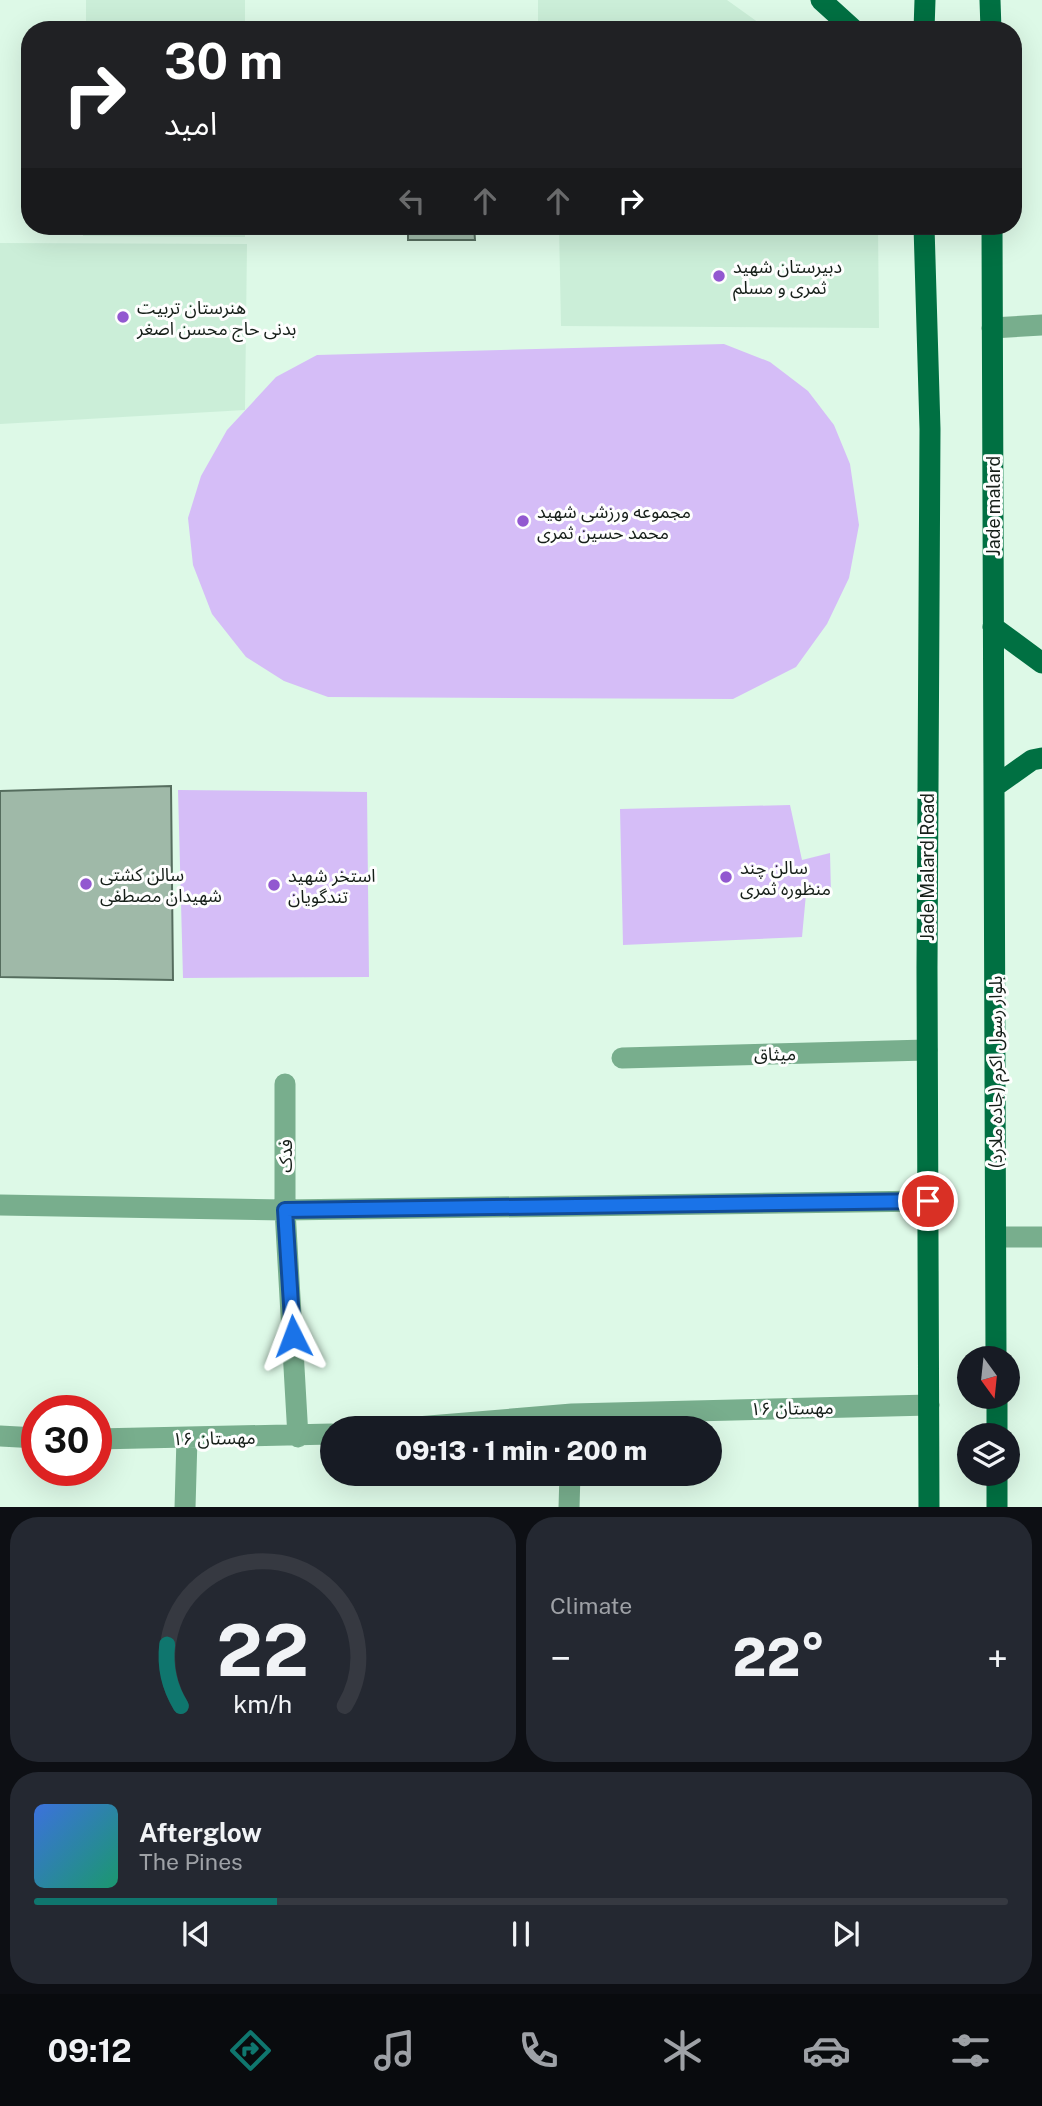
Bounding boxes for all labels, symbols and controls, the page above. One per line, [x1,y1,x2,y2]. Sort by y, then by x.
text: 30 m [164,32,283,90]
icon: right [49,49,140,140]
text: امید [164,105,217,142]
icon: left [393,182,431,220]
icon: ahead [466,182,504,220]
icon: ahead [539,182,577,220]
icon: right [612,182,650,220]
place label: دبیرستان شهید ثمری و مسلم [733,256,842,301]
marker: دبیرستان شهید ثمری و مسلم [711,268,727,284]
place label: هنرستان تربیت بدنی حاج محسن اصغر [136,297,296,342]
marker: هنرستان تربیت بدنی حاج محسن اصغر [115,309,131,325]
street label: Jade malard [983,456,1004,556]
place label: مجموعه ورزشی شهید محمد حسین ثمری [537,501,691,544]
marker: مجموعه ورزشی شهید محمد حسین ثمری [515,513,531,529]
street label: Jade Malard Road [917,793,938,941]
place label: سالن چند منظوره ثمری [740,857,831,900]
place label: سالن کشتی شهیدان مصطفی [100,864,222,907]
place label: استخر شهید تندگویان [288,865,376,908]
marker: سالن چند منظوره ثمری [718,869,734,885]
marker: سالن کشتی شهیدان مصطفی [78,876,94,892]
marker: استخر شهید تندگویان [266,877,282,893]
street label: بلوار رسول اکرم (جاده ملارد) [985,976,1010,1168]
street label: میثاق [754,1043,796,1065]
street label: فدک [275,1139,296,1173]
pin [898,1171,958,1231]
icon: arrive [909,1182,947,1220]
position arrow [256,1299,330,1373]
north arrow [957,1346,1020,1409]
map controls [957,1346,1020,1486]
speed limit sign: 30 [21,1395,112,1486]
street label: مهستان ۱۶ [750,1397,834,1420]
button: layers [957,1423,1020,1486]
street label: مهستان ۱۶ [172,1427,256,1450]
text: 09:13 · 1 min · 200 m [395,1435,647,1466]
text: Climate [550,1592,632,1619]
text: 22 [217,1607,309,1692]
text: 22° [733,1627,825,1688]
text: − [550,1636,571,1681]
text: + [987,1636,1008,1681]
text: km/h [234,1688,292,1718]
text: Afterglow [139,1817,262,1848]
text: The Pines [139,1848,243,1875]
icon: previous [177,1915,215,1953]
icon: pause [502,1915,540,1953]
icon: next [827,1915,865,1953]
icon: directions [226,2026,275,2075]
icon: music [370,2026,419,2075]
icon: phone [514,2026,563,2075]
icon: climate [658,2026,707,2075]
icon: car [802,2026,851,2075]
icon: filters [946,2026,995,2075]
text: 09:12 [47,2032,132,2069]

